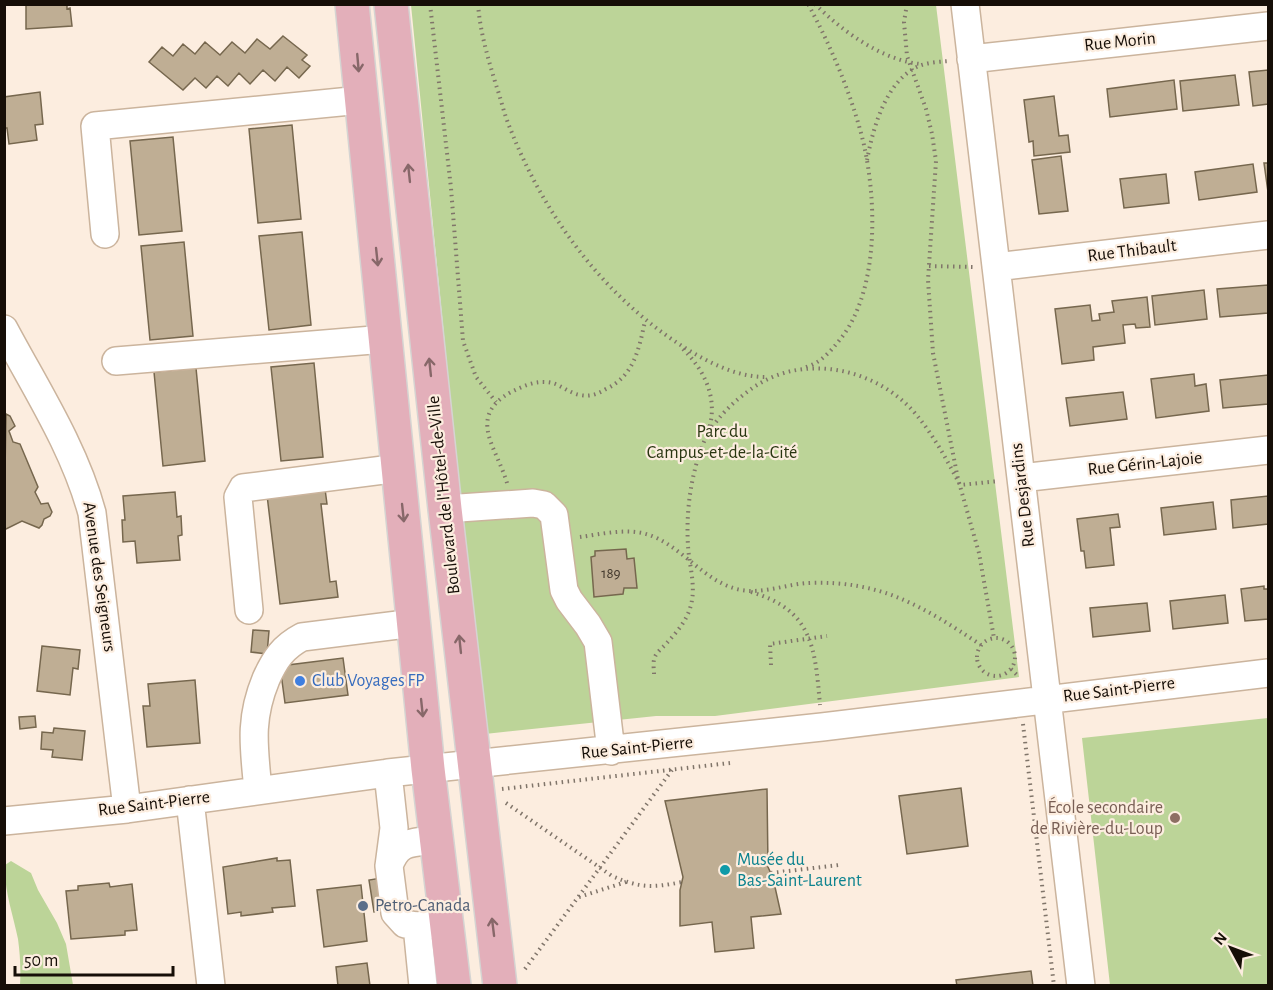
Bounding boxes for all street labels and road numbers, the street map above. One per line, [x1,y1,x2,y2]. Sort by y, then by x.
street label: Rue Morin [1083,29,1157,55]
street label: Rue Thibault [1087,237,1178,265]
street label: Boulevard de l'Hôtel-de-Ville [425,395,463,595]
street label: Rue Desjardins [1008,442,1038,548]
street label: Rue Gérin-Lajoie [1087,449,1203,479]
street label: Avenue des Seigneurs [80,501,118,653]
street label: Rue Saint-Pierre [1062,674,1176,706]
street label: Rue Saint-Pierre [580,733,694,763]
street label: Rue Saint-Pierre [97,788,211,820]

